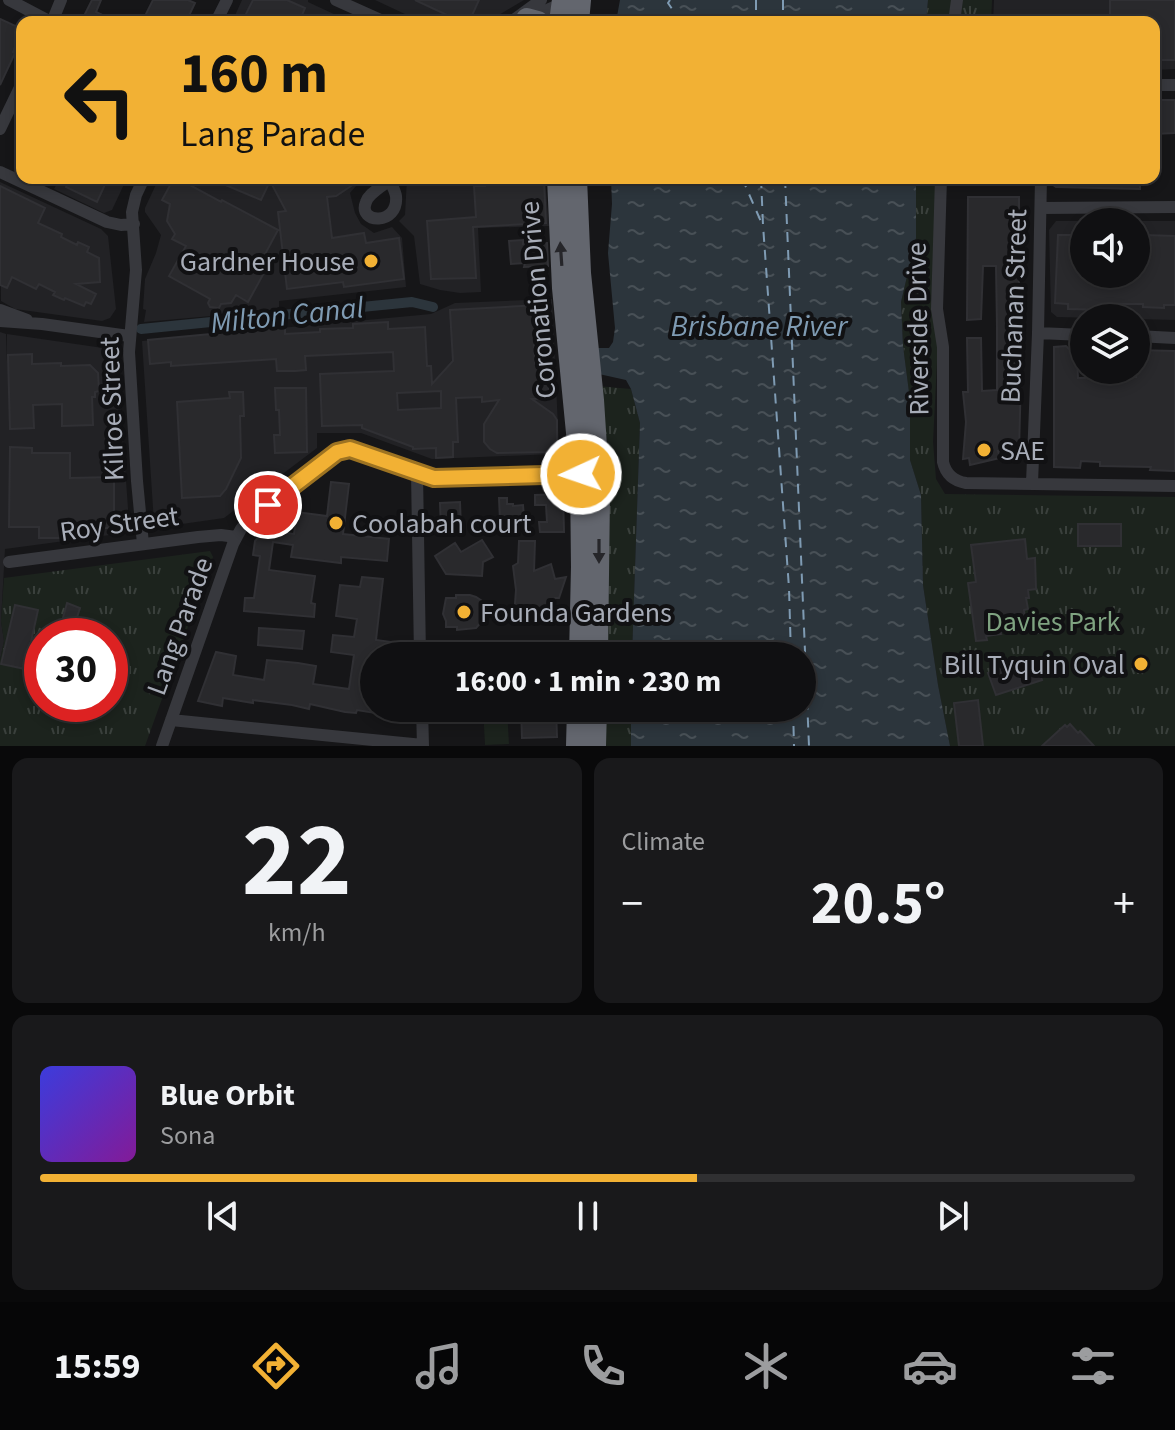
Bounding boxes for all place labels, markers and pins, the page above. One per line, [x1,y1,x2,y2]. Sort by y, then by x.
place label: Gardner House [180,242,355,282]
marker: Gardner House [362,252,380,270]
place label: SAE [1000,431,1045,471]
marker: SAE [975,441,993,459]
pin [234,471,302,539]
place label: Coolabah court [352,504,532,544]
marker: Coolabah court [327,514,345,532]
place label: Founda Gardens [480,593,672,633]
marker: Founda Gardens [455,603,473,621]
place label: Bill Tyquin Oval [944,645,1125,685]
marker: Bill Tyquin Oval [1132,655,1150,673]

